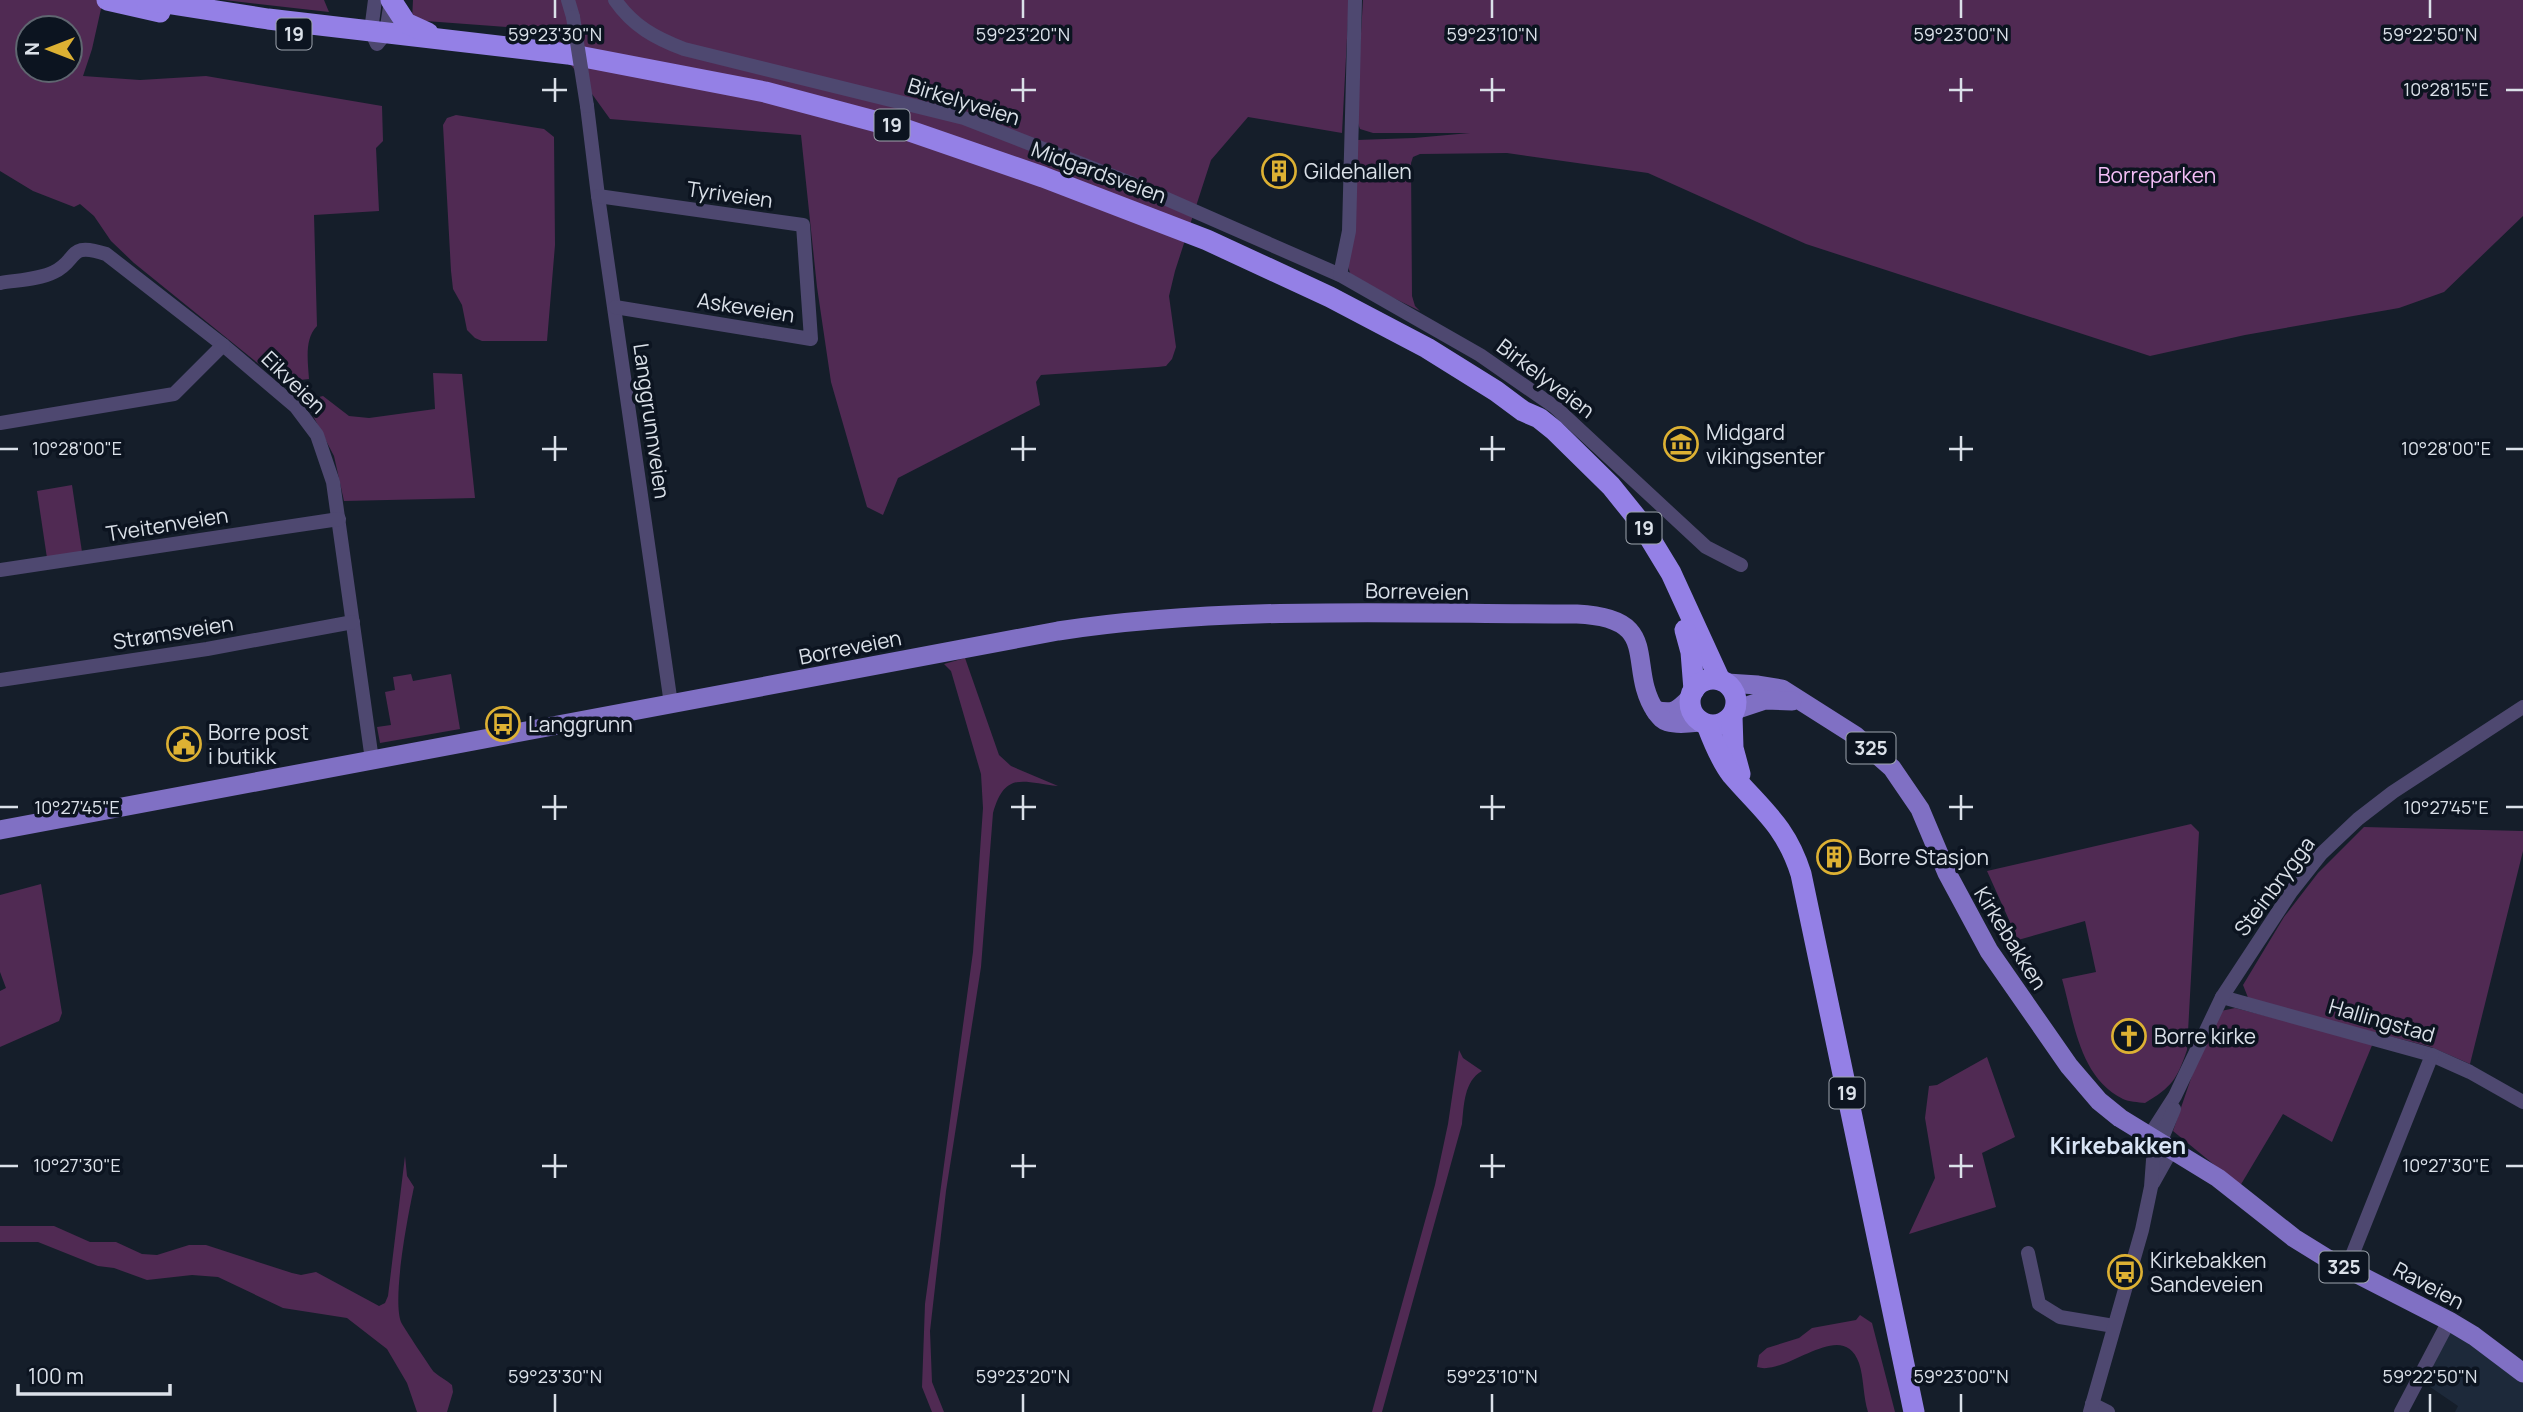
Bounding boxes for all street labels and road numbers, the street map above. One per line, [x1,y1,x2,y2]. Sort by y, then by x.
road number: 19 [276,18,312,50]
street label: Birkelyveien [905,71,1023,131]
road number: 19 [874,110,910,140]
street label: Midgardsveien [1028,135,1170,209]
street label: Tyriveien [685,174,775,214]
street label: Askeveien [695,285,797,329]
street label: Birkelyveien [1491,332,1601,424]
street label: Langgrunnveien [627,342,677,500]
street label: Eikveien [256,344,332,420]
street label: Tveitenveien [104,501,230,547]
road number: 19 [1626,512,1662,544]
street label: Borreveien [1365,576,1469,606]
street label: Strømsveien [111,609,235,655]
street label: Borreveien [796,623,904,671]
road number: 325 [1846,733,1896,764]
street label: Steinbrygga [2227,831,2321,941]
street label: Kirkebakken [1968,881,2054,995]
street label: Hallingstad [2326,991,2438,1049]
road number: 19 [1829,1078,1864,1108]
road number: 325 [2320,1252,2368,1282]
street label: Raveien [2389,1255,2469,1315]

